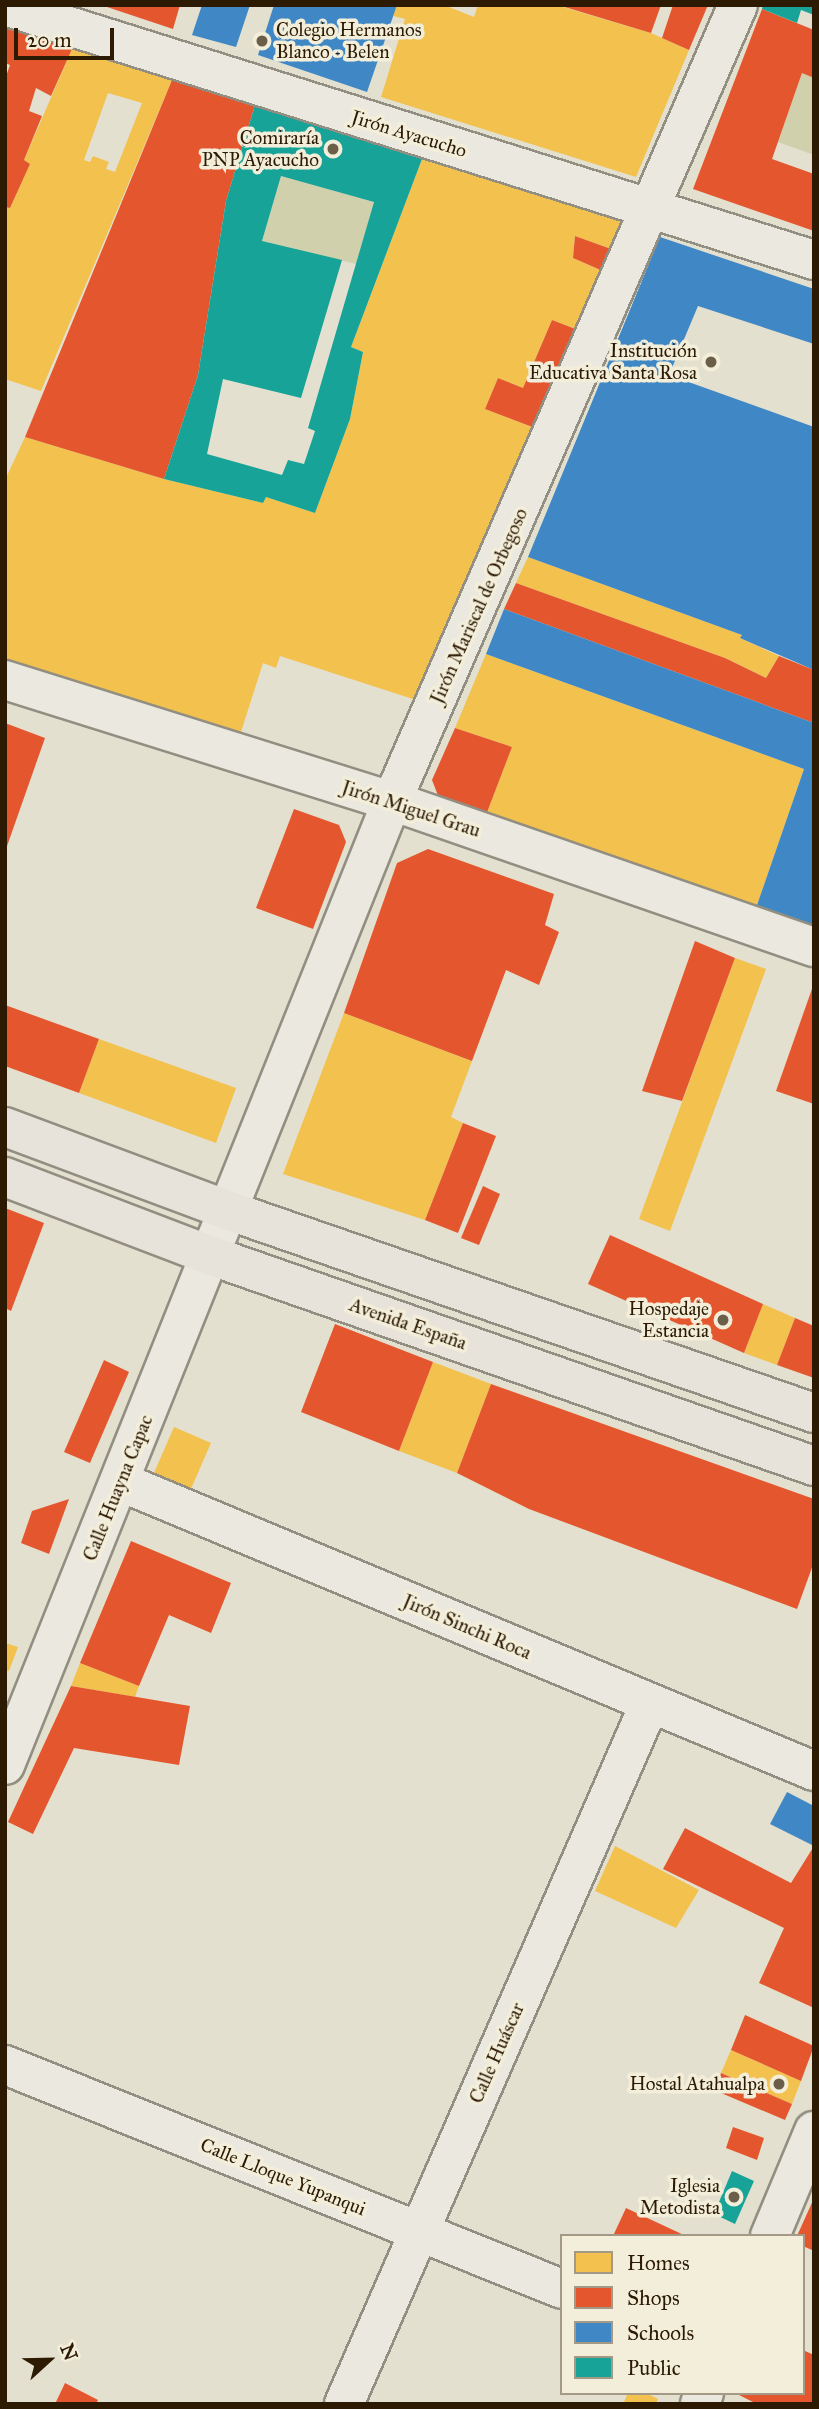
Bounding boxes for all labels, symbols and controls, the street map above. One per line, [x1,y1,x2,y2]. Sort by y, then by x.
scale bar [18,14,117,58]
place label: Colegio Hermanos Blanco - Belen [276,19,422,63]
text: 20 m [27,27,72,53]
marker: Colegio Hermanos Blanco - Belen [254,33,270,49]
street label: Jirón Ayacucho [349,106,469,162]
place label: Comiraría PNP Ayacucho [202,127,319,171]
marker: Comiraría PNP Ayacucho [325,141,341,157]
place label: Institución Educativa Santa Rosa [529,340,697,384]
marker: Institución Educativa Santa Rosa [703,354,719,370]
street label: Jirón Mariscal de Orbegoso [426,505,532,707]
street label: Jirón Miguel Grau [339,776,483,842]
street label: Avenida España [346,1293,470,1355]
place label: Hospedaje Estancia [629,1298,709,1342]
marker: Hospedaje Estancia [715,1312,731,1328]
street label: Calle Huayna Capac [78,1412,158,1564]
street label: Jirón Sinchi Roca [399,1590,535,1664]
street label: Calle Huáscar [465,1999,529,2107]
place label: Hostal Atahualpa [630,2073,765,2095]
marker: Hostal Atahualpa [771,2076,787,2092]
street label: Calle Lloque Yupanqui [197,2133,369,2221]
place label: Iglesia Metodista [640,2175,720,2219]
marker: Iglesia Metodista [726,2189,742,2205]
legend [560,2234,805,2395]
text: Homes [627,2250,690,2276]
text: Shops [627,2285,680,2311]
text: Schools [627,2320,694,2346]
north arrow [14,2325,84,2395]
text: N [55,2340,83,2364]
text: Public [627,2355,681,2381]

